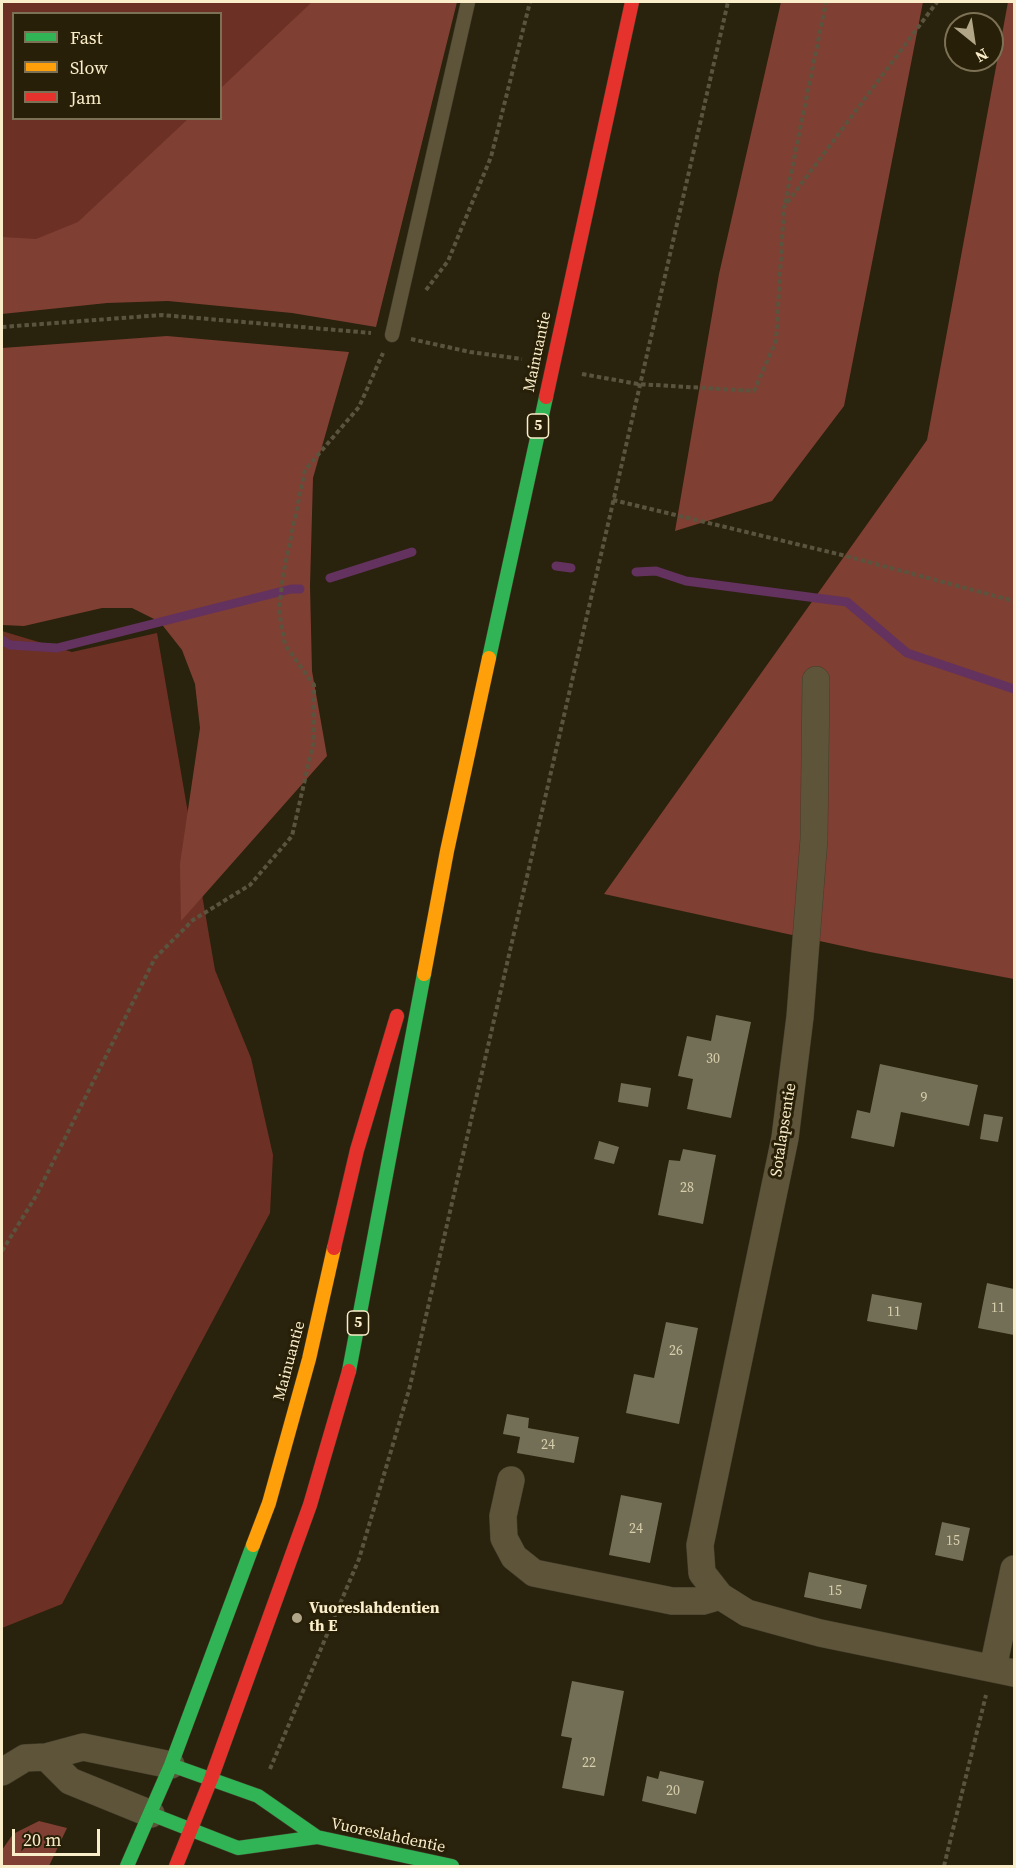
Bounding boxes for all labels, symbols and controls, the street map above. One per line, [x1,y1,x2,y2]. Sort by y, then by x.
legend [12,12,222,120]
north arrow [944,12,1004,72]
text: Fast [70,25,103,50]
text: N [971,43,993,68]
text: Slow [70,55,108,80]
text: Jam [70,85,102,110]
street label: Mainuantie [520,310,556,394]
road number: 5 [528,414,548,438]
house number: 30 [706,1051,720,1067]
street label: Sotalapsentie [767,1082,801,1178]
house number: 9 [921,1090,927,1106]
house number: 28 [680,1180,694,1196]
house number: 11 [991,1300,1005,1316]
house number: 11 [887,1304,901,1320]
road number: 5 [348,1311,368,1335]
street label: Mainuantie [270,1319,310,1403]
house number: 26 [669,1343,683,1359]
house number: 24 [541,1437,555,1453]
house number: 24 [629,1521,643,1537]
house number: 15 [946,1533,960,1549]
house number: 15 [828,1583,842,1599]
place label: Vuoreslahdentien th E [309,1599,440,1637]
marker: Vuoreslahdentien th E [290,1611,304,1625]
house number: 22 [582,1755,596,1771]
house number: 20 [666,1783,680,1799]
street label: Vuoreslahdentie [329,1814,447,1858]
scale bar [15,1817,104,1855]
text: 20 m [23,1827,61,1852]

